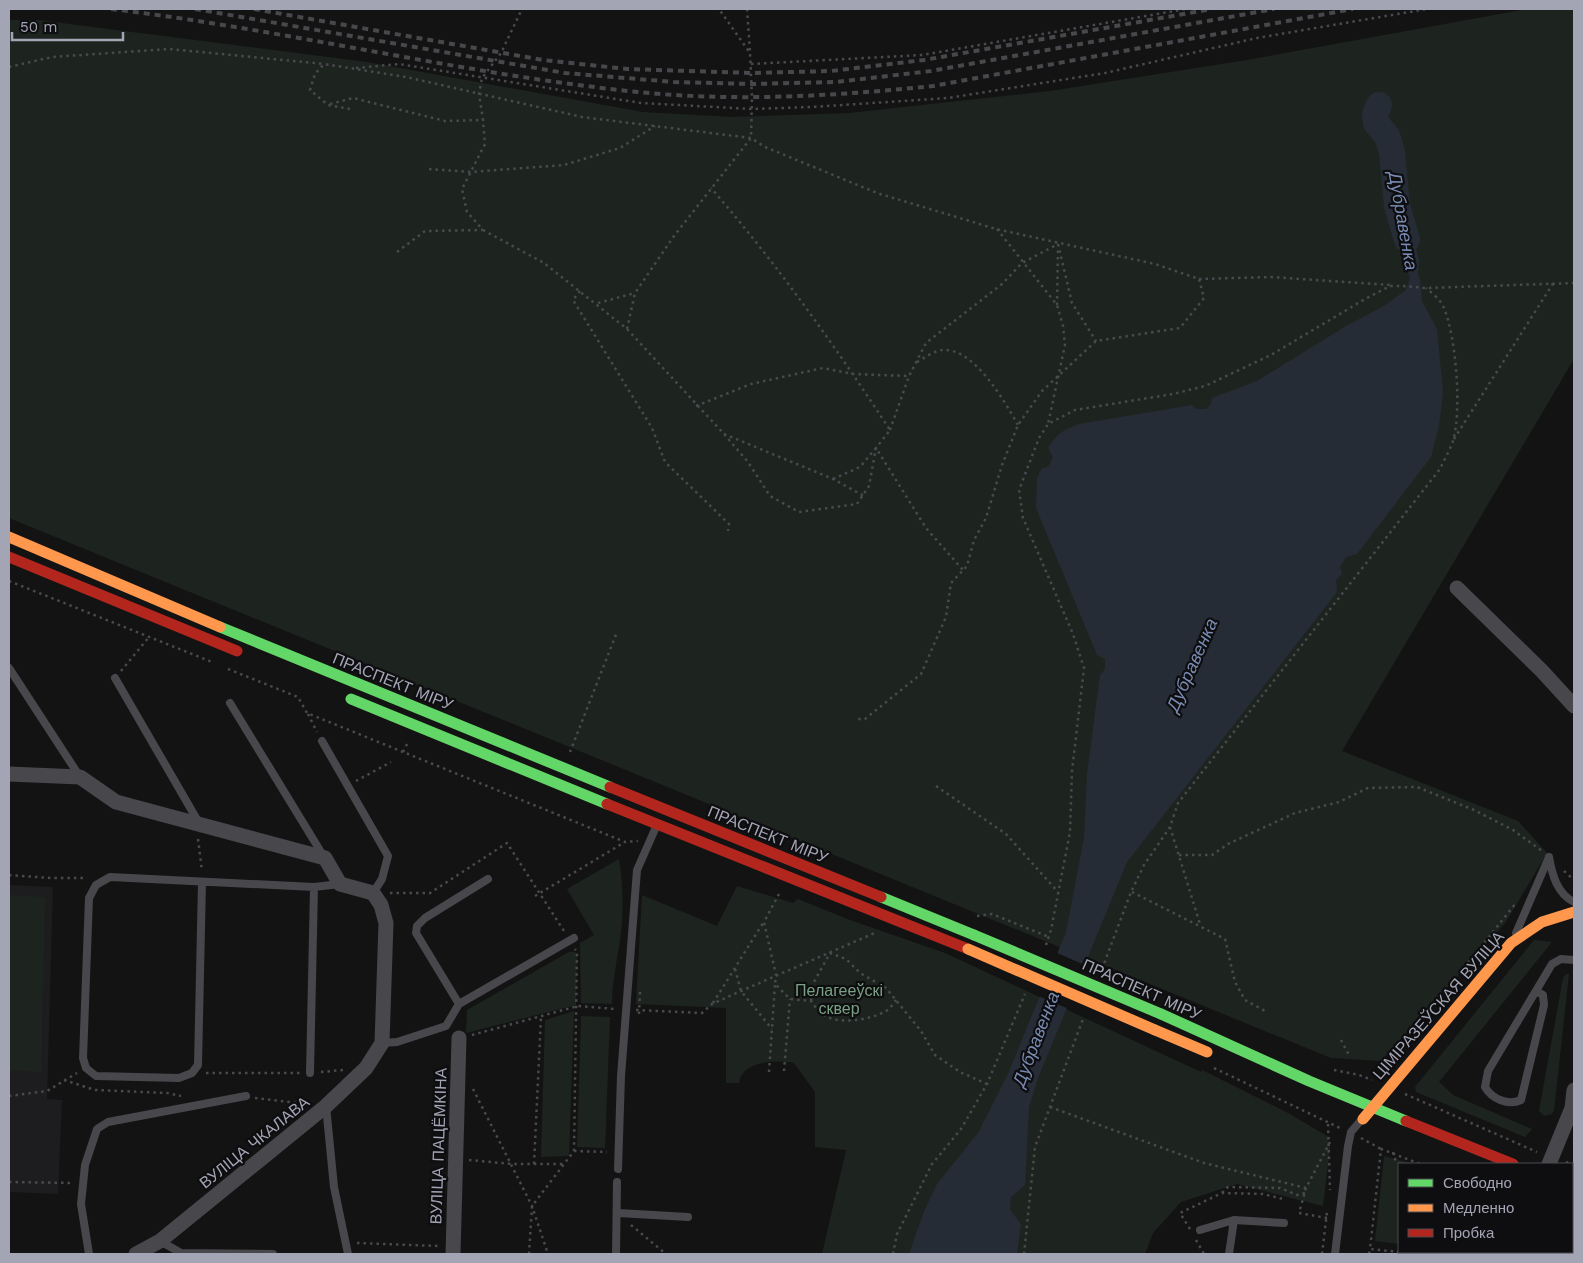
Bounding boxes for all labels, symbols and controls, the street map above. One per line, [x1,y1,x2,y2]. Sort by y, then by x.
scale bar [12,10,124,42]
text: 50 m [20,18,57,36]
water label: Дубравенка [1384,168,1423,272]
water label: Дубравенка [1161,615,1221,717]
street label: ПРАСПЕКТ МІРУ [330,649,456,715]
street label: ПРАСПЕКТ МІРУ [705,802,831,868]
street label: ЦІМІРАЗЕЎСКАЯ ВУЛІЦА [1368,926,1508,1083]
street label: ПРАСПЕКТ МІРУ [1079,955,1205,1024]
park label: Пелагееўскі сквер [795,981,883,1018]
water label: Дубравенка [1007,988,1063,1091]
street label: ВУЛІЦА ПАЦЁМКІНА [426,1067,451,1225]
street label: ВУЛІЦА ЧКАЛАВА [196,1092,313,1192]
legend [1398,1163,1573,1253]
text: Свободно [1443,1174,1512,1192]
text: Медленно [1443,1199,1514,1217]
text: Пробка [1443,1224,1495,1242]

